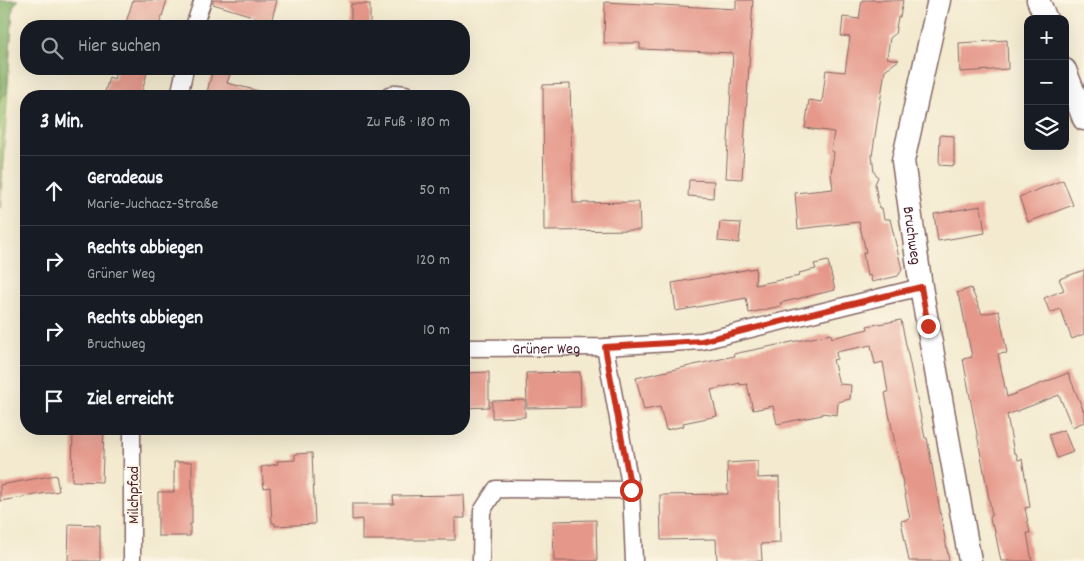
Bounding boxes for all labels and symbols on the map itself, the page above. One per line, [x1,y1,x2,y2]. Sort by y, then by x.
street label: Bruchweg [896,205,927,266]
route end [917,315,940,338]
street label: Grüner Weg [512,338,580,362]
street label: Milchpfad [123,466,146,524]
route start [620,479,643,502]

